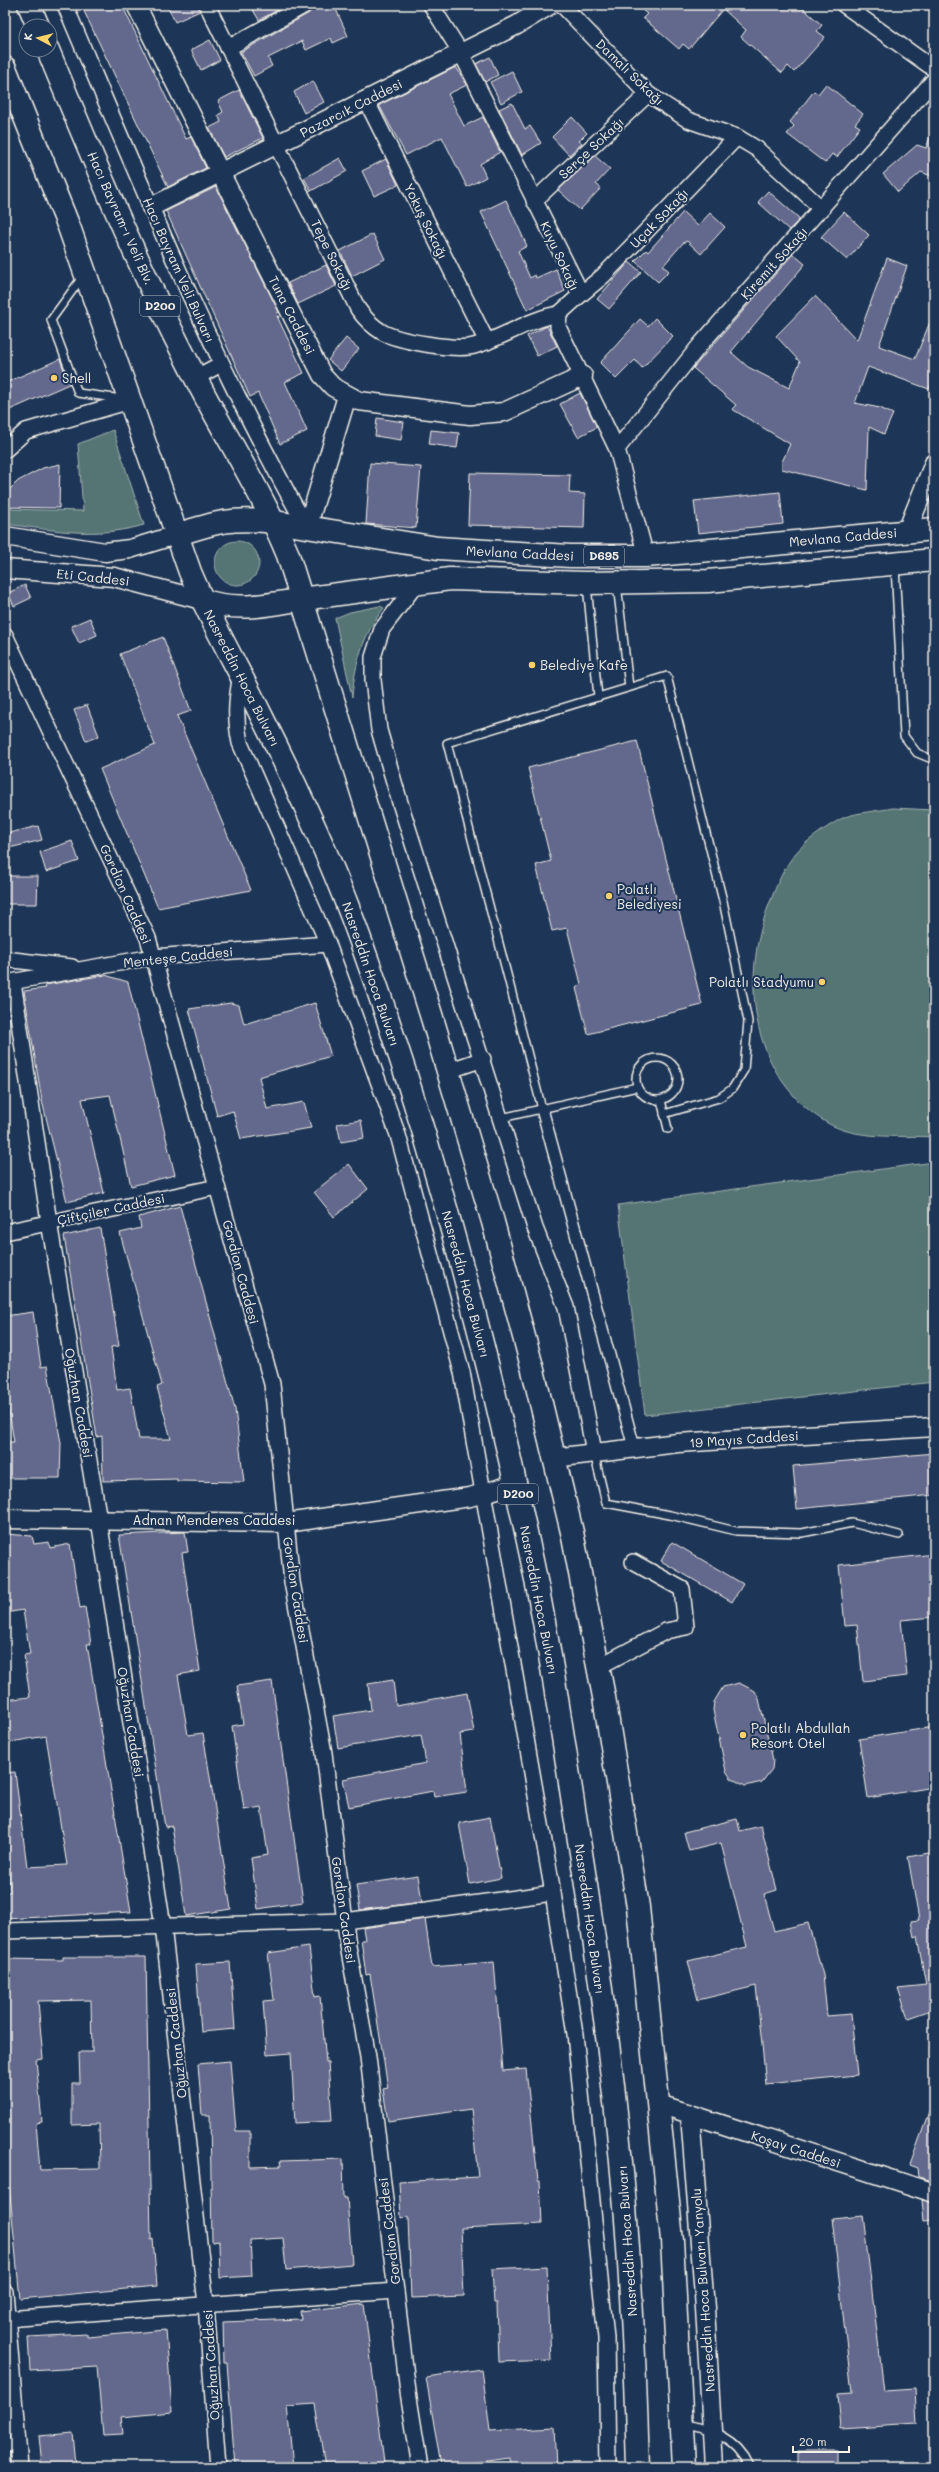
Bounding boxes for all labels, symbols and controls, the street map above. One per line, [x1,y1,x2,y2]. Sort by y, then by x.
north arrow [18,18,58,58]
text: K [20,32,35,41]
street label: Damalı Sokağı [593,35,668,109]
street label: Pazarcık Caddesi [297,74,405,141]
street label: Serçe Sokağı [554,113,627,182]
street label: Hacı Bayram-ı Velî Blv. [84,149,159,287]
street label: Yokuş Sokağı [401,180,452,262]
street label: Uçak Sokağı [626,184,692,251]
street label: Hacı Bayram Veli Bulvarı [140,195,219,345]
street label: Tepe Sokağı [308,216,357,293]
street label: Kuyu Sokağı [537,218,584,293]
street label: Kiremit Sokağı [736,223,811,303]
street label: Tuna Caddesi [265,273,320,357]
road number: D200 [140,296,180,316]
place label: Shell [62,369,91,386]
marker: Shell [49,373,59,383]
street label: Mevlana Caddesi [788,523,898,550]
street label: Mevlana Caddesi [465,541,575,564]
road number: D695 [584,546,624,566]
street label: Eti Caddesi [56,564,131,589]
street label: Nasreddin Hoca Bulvarı [201,606,284,749]
place label: Belediye Kafe [540,656,628,673]
marker: Belediye Kafe [527,660,537,670]
street label: Gordion Caddesi [97,841,156,946]
place label: Polatlı Belediyesi [617,880,682,912]
marker: Polatlı Belediyesi [604,891,614,901]
street label: Nasreddin Hoca Bulvarı [339,900,404,1048]
street label: Menteşe Caddesi [122,942,234,971]
place label: Polatlı Stadyumu [709,973,814,990]
marker: Polatlı Stadyumu [817,977,827,987]
street label: Çiftçiler Caddesi [55,1189,166,1228]
street label: Nasreddin Hoca Bulvarı [439,1209,494,1359]
street label: Gordion Caddesi [219,1218,264,1326]
street label: Oğuzhan Caddesi [61,1347,98,1459]
street label: 19 Mayıs Caddesi [689,1426,799,1451]
road number: D200 [498,1484,538,1504]
street label: Adnan Menderes Caddesi [132,1511,296,1528]
street label: Nasreddin Hoca Bulvarı [517,1524,562,1676]
street label: Gordion Caddesi [280,1536,313,1644]
street label: Oğuzhan Caddesi [114,1666,149,1778]
place label: Polatlı Abdullah Resort Otel [751,1719,850,1751]
marker: Polatlı Abdullah Resort Otel [738,1730,748,1740]
street label: Nasreddin Hoca Bulvarı [572,1843,609,1995]
street label: Gordion Caddesi [329,1856,360,1964]
street label: Oğuzhan Caddesi [161,1987,190,2099]
street label: Koşay Caddesi [749,2126,843,2171]
street label: Nasreddin Hoca Bulvarı [613,2165,640,2317]
street label: Gordion Caddesi [374,2177,403,2285]
street label: Nasreddin Hoca Bulvarı Yanyolu [687,2188,718,2392]
street label: Oğuzhan Caddesi [198,2309,223,2421]
scale bar [793,2428,849,2454]
text: 20 m [799,2433,827,2449]

